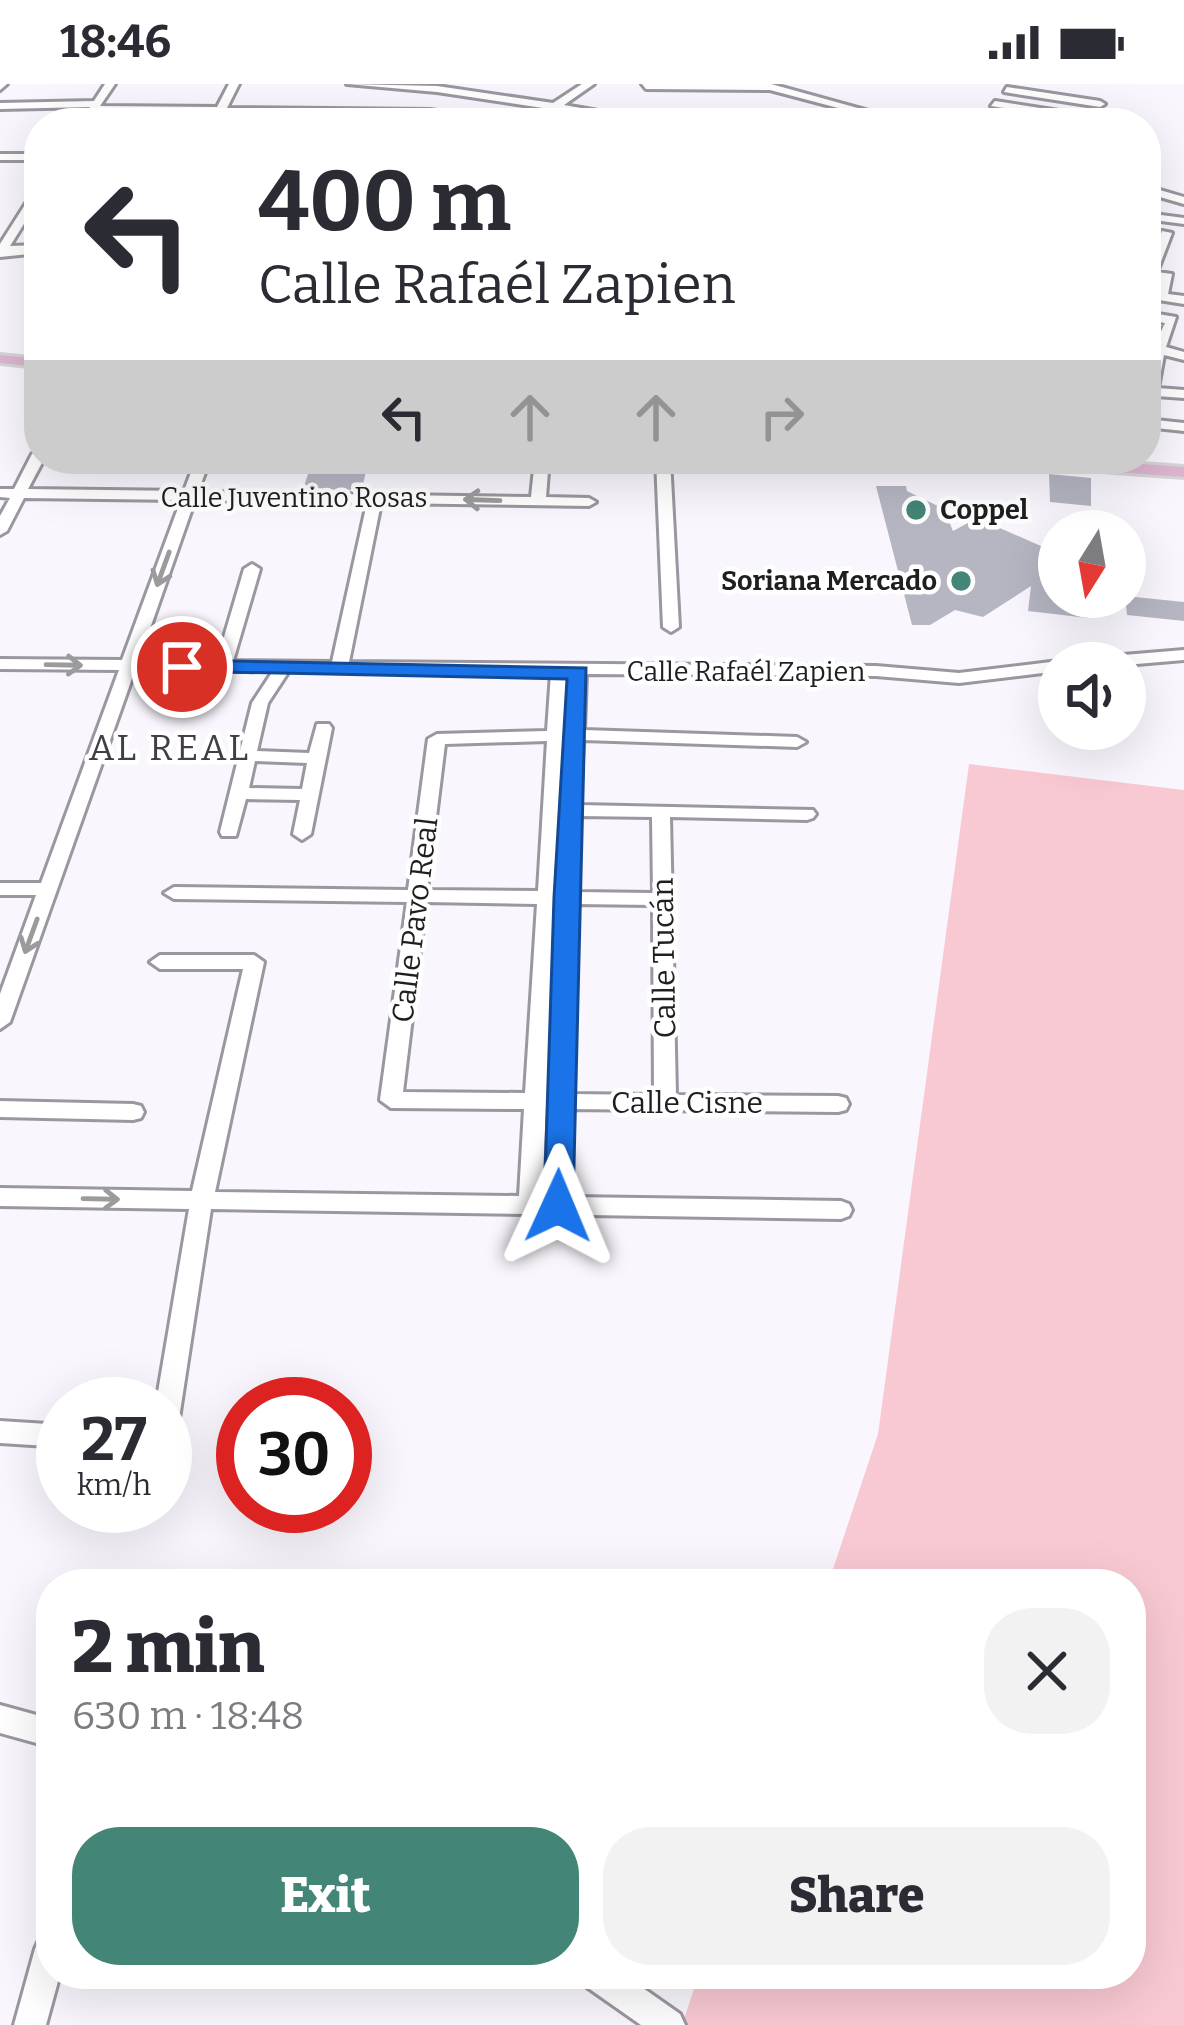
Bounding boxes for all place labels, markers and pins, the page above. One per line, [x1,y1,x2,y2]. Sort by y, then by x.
place label: Coppel [940,494,1028,526]
marker: Coppel [903,497,929,523]
place label: Soriana Mercado [721,565,937,597]
marker: Soriana Mercado [948,568,974,594]
pin [131,616,233,718]

